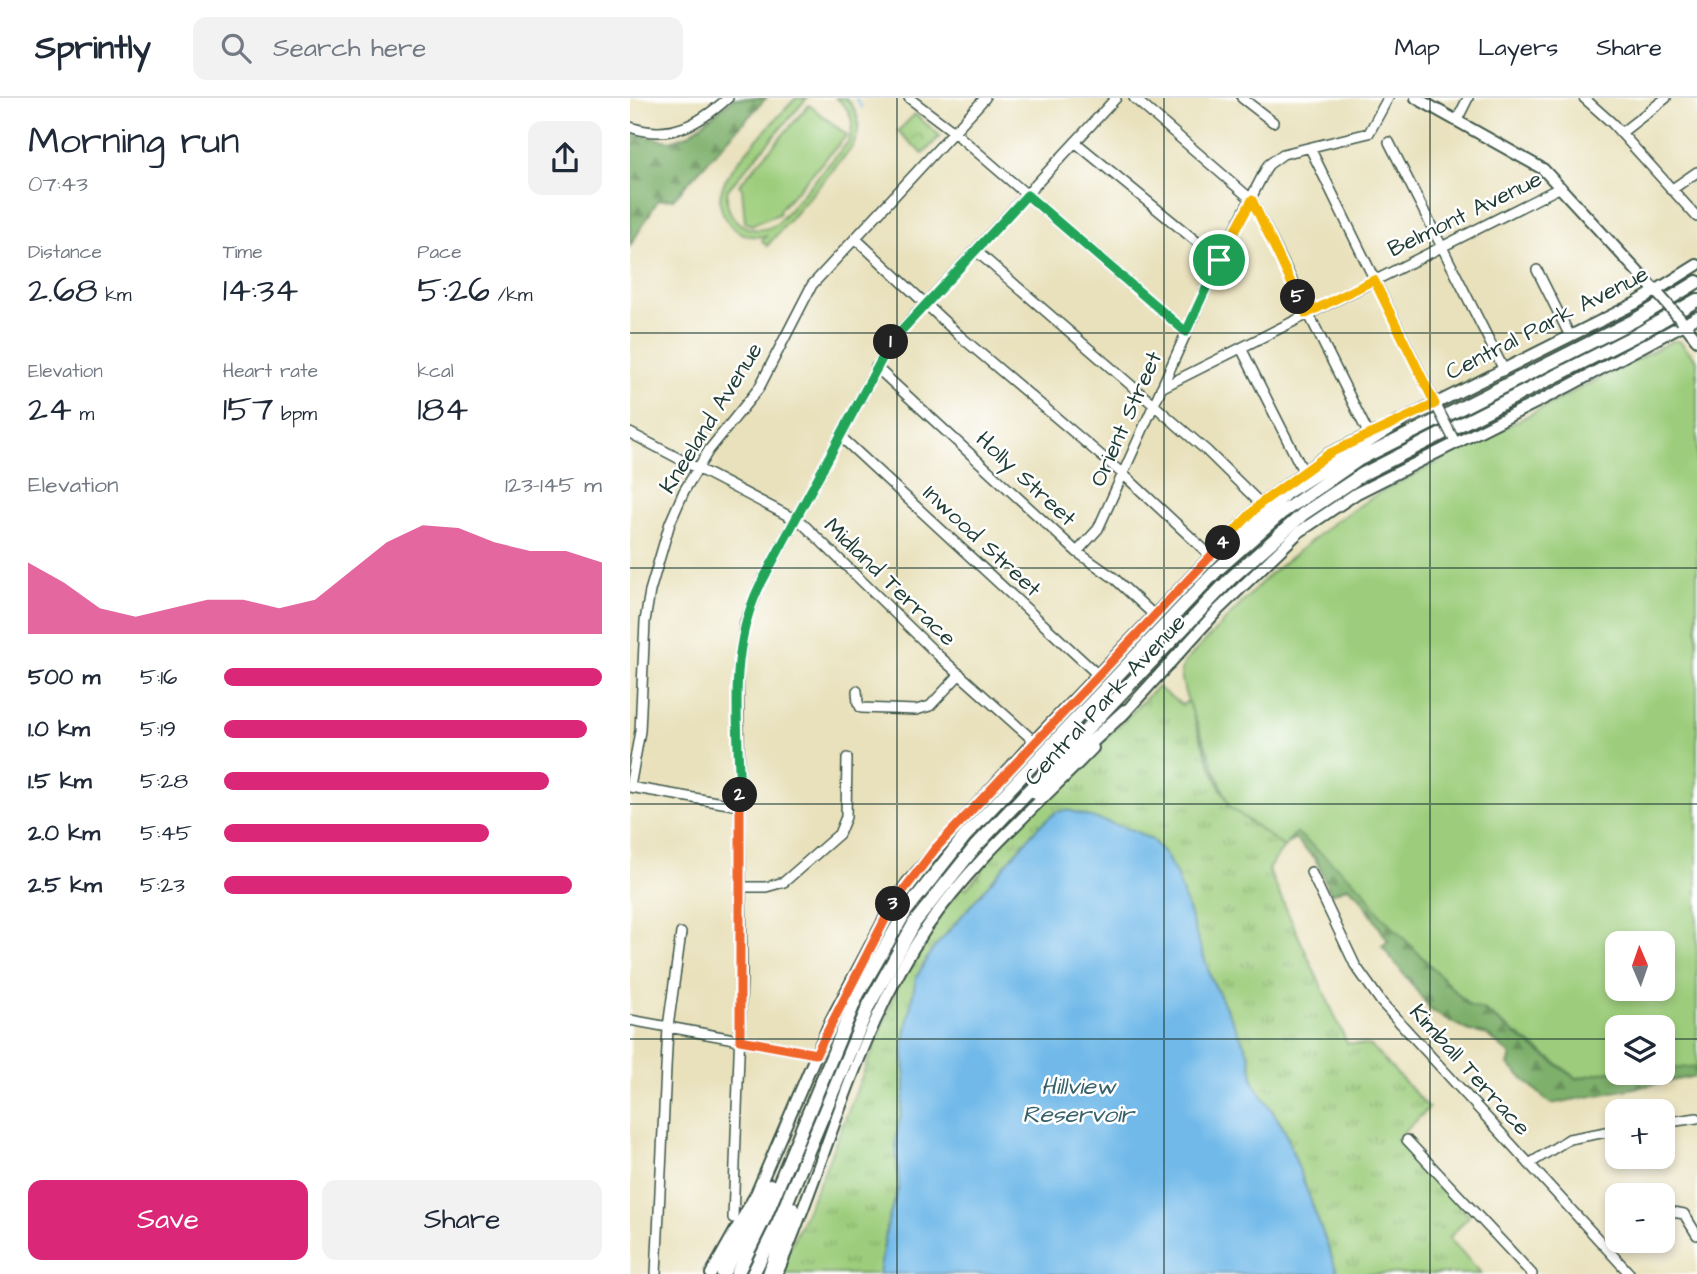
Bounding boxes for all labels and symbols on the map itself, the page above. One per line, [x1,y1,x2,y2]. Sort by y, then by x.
street label: Belmont Avenue [1382,163,1548,265]
pin [1189,230,1249,290]
street label: Central Park Avenue [1440,258,1654,388]
pin: 5 [1280,280,1316,314]
pin: 1 [874,324,908,360]
street label: Kneeland Avenue [652,336,770,500]
street label: Orient Street [1082,346,1170,492]
street label: Holly Street [968,424,1084,535]
street label: Inwood Street [916,478,1049,605]
street label: Midland Terrace [817,510,963,654]
pin: 4 [1206,526,1240,560]
street label: Central Park Avenue [1017,607,1193,793]
pin: 2 [722,778,758,812]
pin: 3 [876,886,910,922]
north arrow [1605,931,1675,1001]
street label: Kimball Terrace [1402,997,1538,1143]
water label: Hillview Reservoir [1022,1070,1136,1132]

